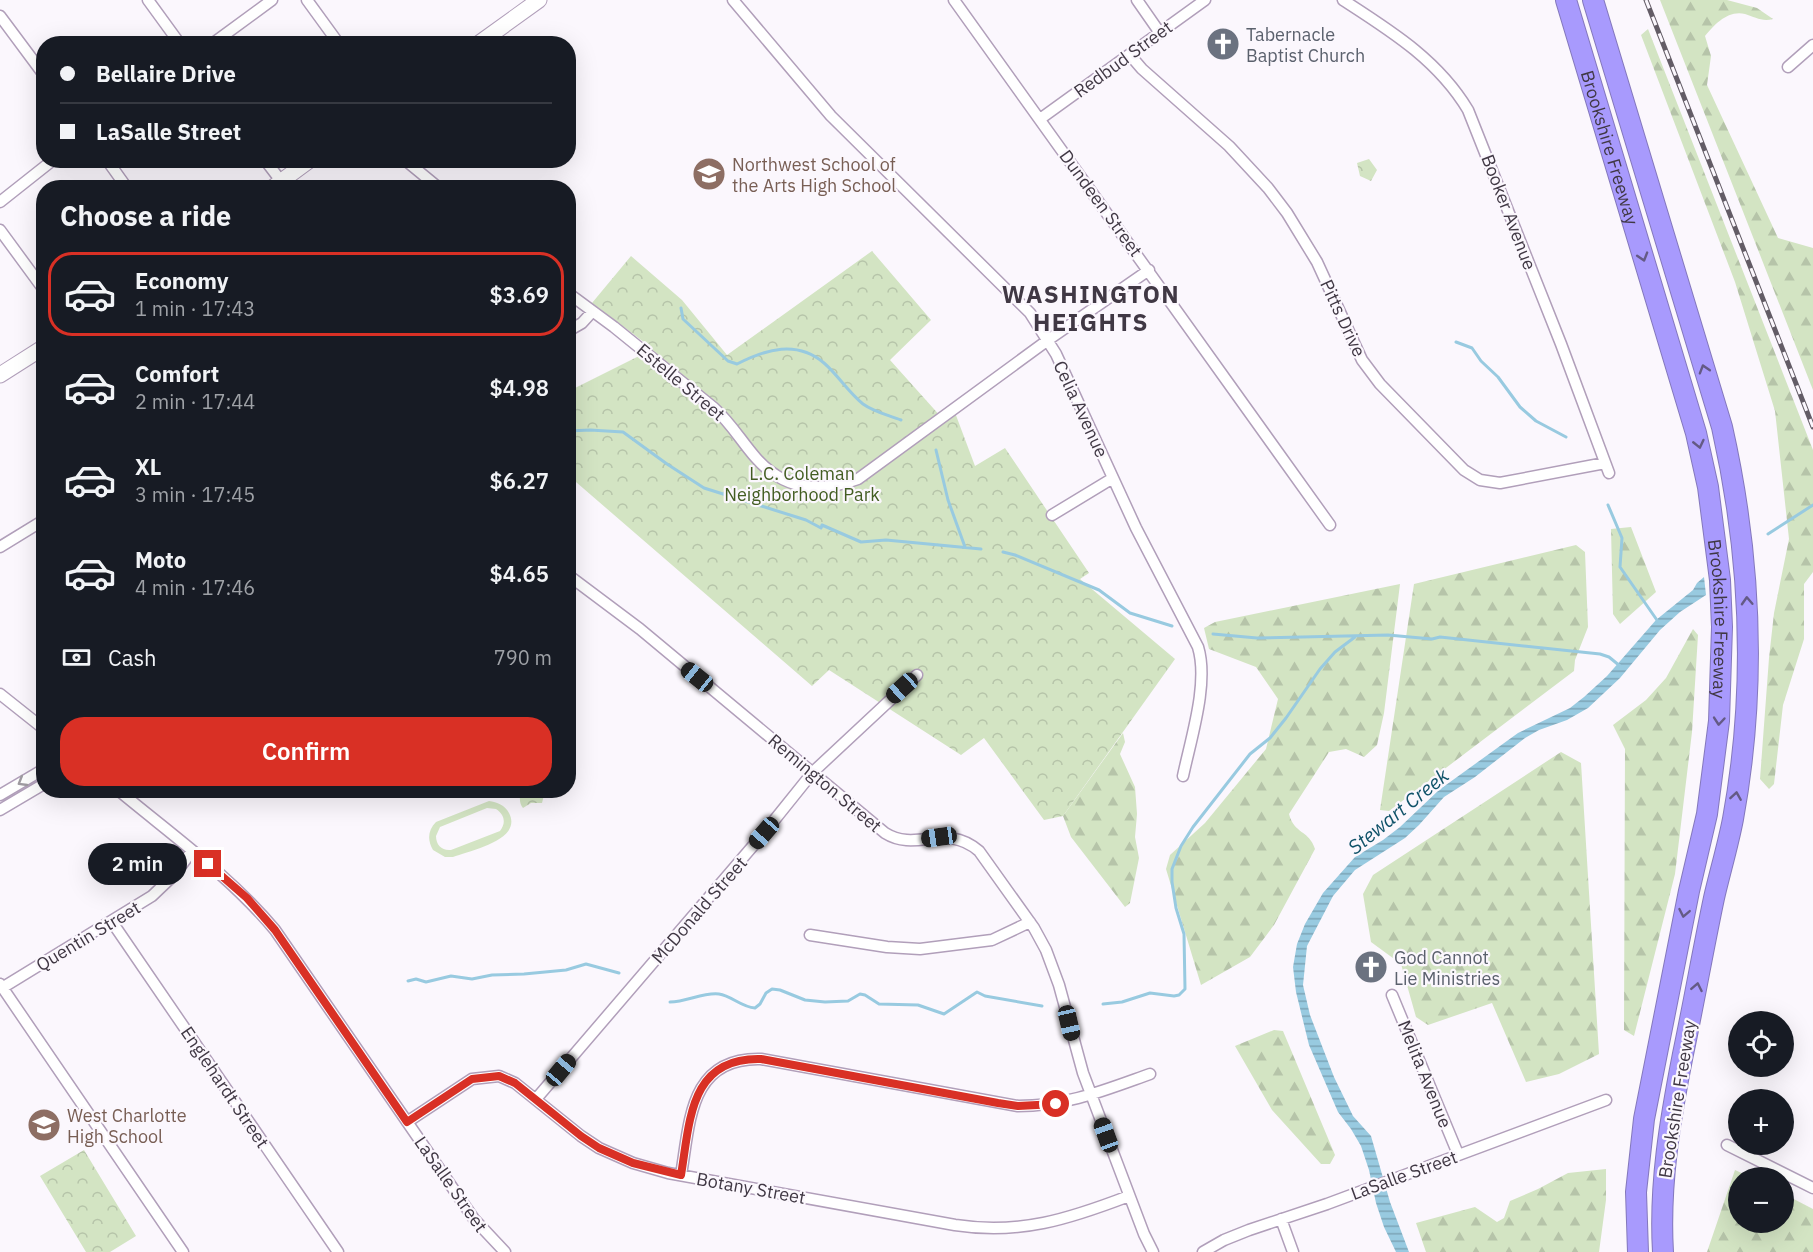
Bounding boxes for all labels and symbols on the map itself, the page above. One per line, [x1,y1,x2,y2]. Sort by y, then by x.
street label: Redbud Street [1069,16,1177,102]
place label: Tabernacle Baptist Church [1246,23,1365,67]
church icon: Tabernacle Baptist Church [1205,26,1241,62]
street label: Brookshire Freeway [1576,68,1644,227]
street label: Dundeen Street [1054,145,1148,261]
street label: Booker Avenue [1476,151,1542,273]
place label: Northwest School of the Arts High School [732,153,896,197]
school or university icon: Northwest School of the Arts High School [691,156,727,192]
one-way arrow [1636,251,1648,262]
street label: Pitts Drive [1315,276,1371,360]
district label: WASHINGTON HEIGHTS [1002,278,1180,338]
street label: Estelle Street [632,338,730,426]
street label: Celia Avenue [1049,357,1114,461]
one-way arrow [1699,364,1711,375]
one-way arrow [1691,439,1704,449]
park label: L.C. Coleman Neighborhood Park [724,462,880,506]
street label: Brookshire Freeway [1703,538,1734,699]
one-way arrow [1741,597,1754,606]
car [677,659,717,695]
car [883,669,921,707]
one-way arrow [1713,717,1726,726]
street label: Remington Street [764,729,886,837]
water label: Stewart Creek [1342,762,1455,860]
one-way arrow [18,775,28,787]
one-way arrow [1730,791,1742,800]
car [745,814,783,852]
car [920,826,958,848]
callout: 2 min [88,843,187,885]
route end [194,850,221,877]
street label: McDonald Street [646,852,752,968]
street label: Quentin Street [32,896,144,976]
one-way arrow [1678,907,1691,917]
place label: God Cannot Lie Ministries [1394,946,1500,990]
church icon: God Cannot Lie Ministries [1353,949,1389,985]
one-way arrow [1690,982,1703,992]
car [1056,1003,1082,1043]
street label: Melita Avenue [1393,1017,1457,1131]
street label: Brookshire Freeway [1653,1018,1701,1180]
street label: Englehardt Street [176,1022,274,1152]
car [543,1050,579,1090]
route start [1042,1090,1069,1117]
place label: West Charlotte High School [67,1104,187,1148]
school or university icon: West Charlotte High School [26,1107,62,1143]
car [1091,1115,1121,1155]
street label: LaSalle Street [409,1132,493,1236]
street label: LaSalle Street [1347,1145,1461,1205]
street label: Botany Street [695,1167,807,1209]

